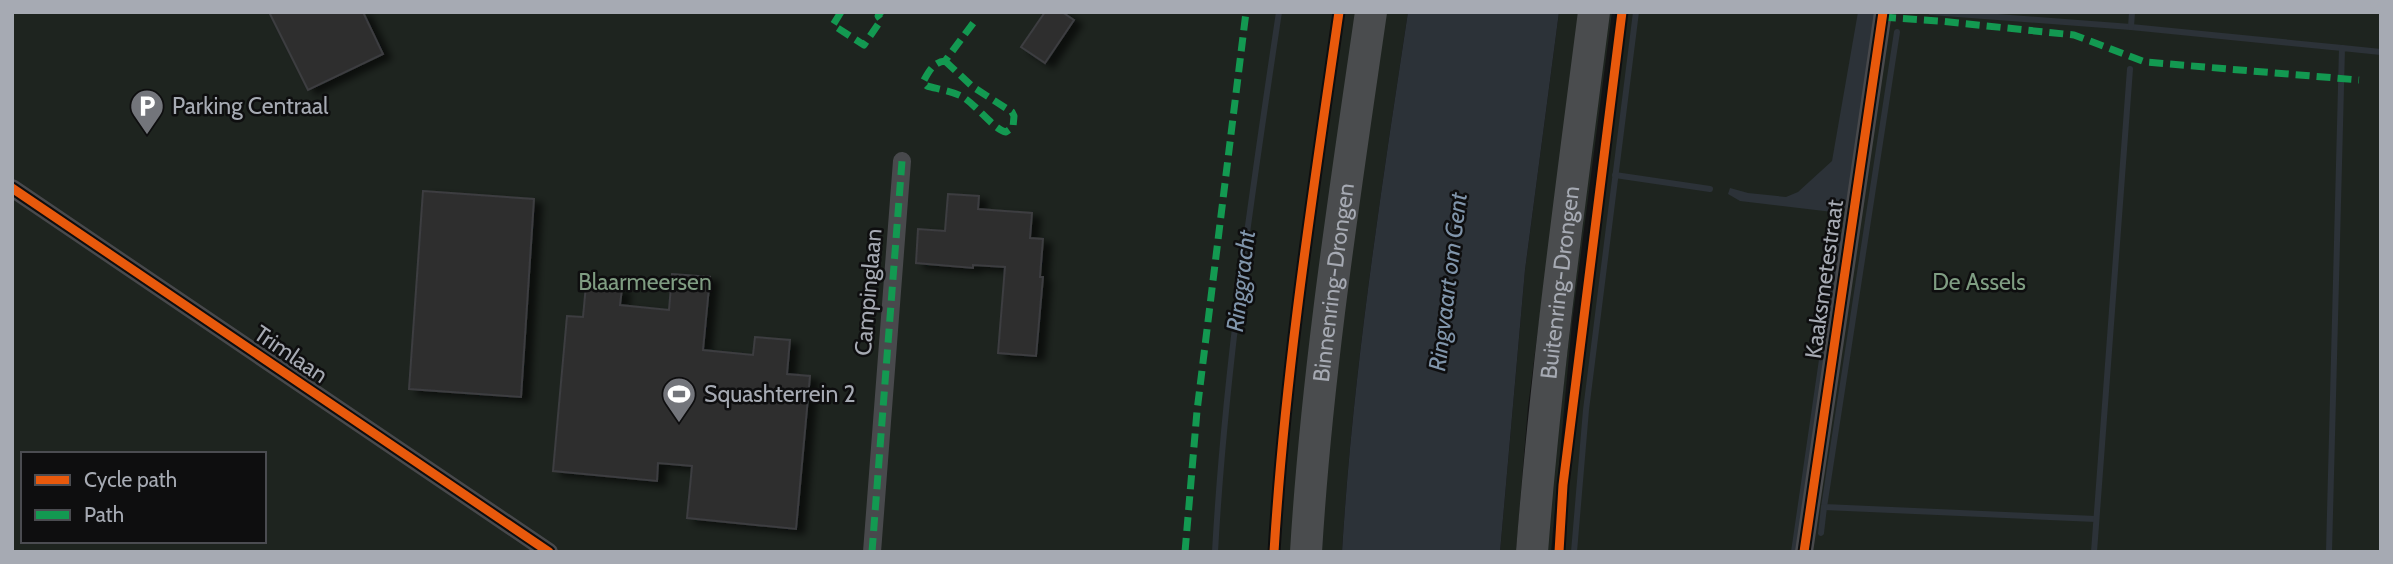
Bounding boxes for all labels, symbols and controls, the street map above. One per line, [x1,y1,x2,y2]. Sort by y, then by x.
parking icon: Parking Centraal [128,87,166,136]
place label: Parking Centraal [172,92,329,120]
street label: Binnenring-Drongen [1307,181,1360,383]
street label: Buitenring-Drongen [1534,184,1585,380]
water label: Ringvaart om Gent [1422,190,1473,373]
street label: Kaaksmetestraat [1799,197,1849,360]
street label: Campinglaan [848,227,888,357]
water label: Ringgracht [1220,228,1261,333]
park label: Blaarmeersen [578,268,712,296]
park label: De Assels [1932,268,2026,296]
street label: Trimlaan [249,319,333,389]
sports icon: Squashterrein 2 [660,375,698,424]
place label: Squashterrein 2 [704,380,856,408]
legend [21,452,266,543]
text: Cycle path [84,467,177,492]
text: Path [84,502,124,527]

